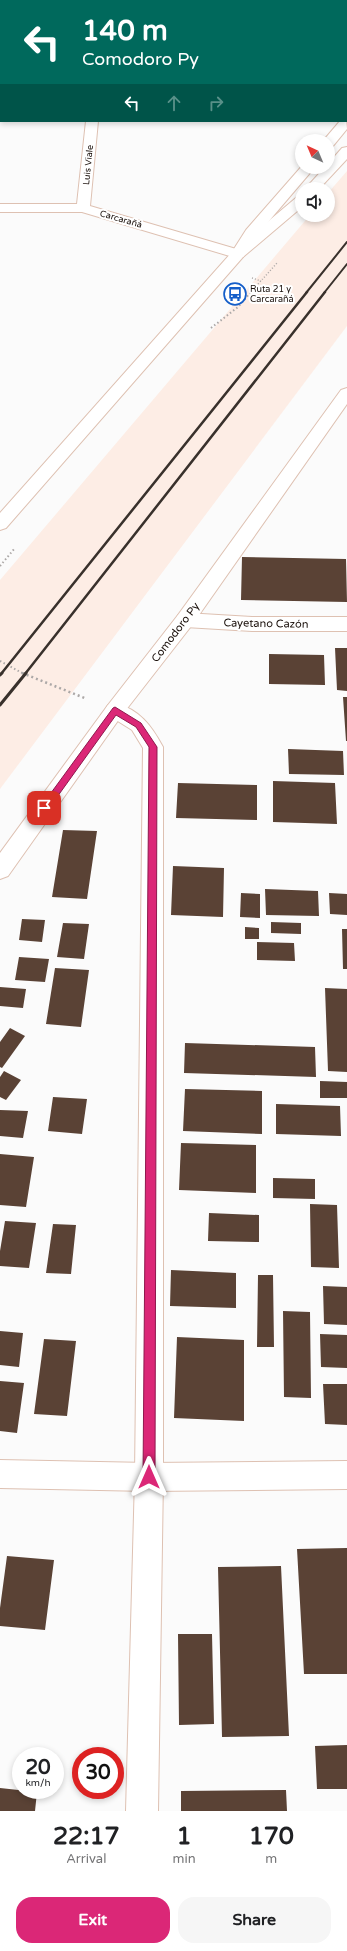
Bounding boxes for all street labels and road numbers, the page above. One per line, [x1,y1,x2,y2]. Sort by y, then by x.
street label: Luis Viale [81,144,96,186]
street label: Carcarañá [98,208,143,231]
street label: Comodoro Py [149,600,202,665]
street label: Cayetano Cazón [223,616,309,631]

